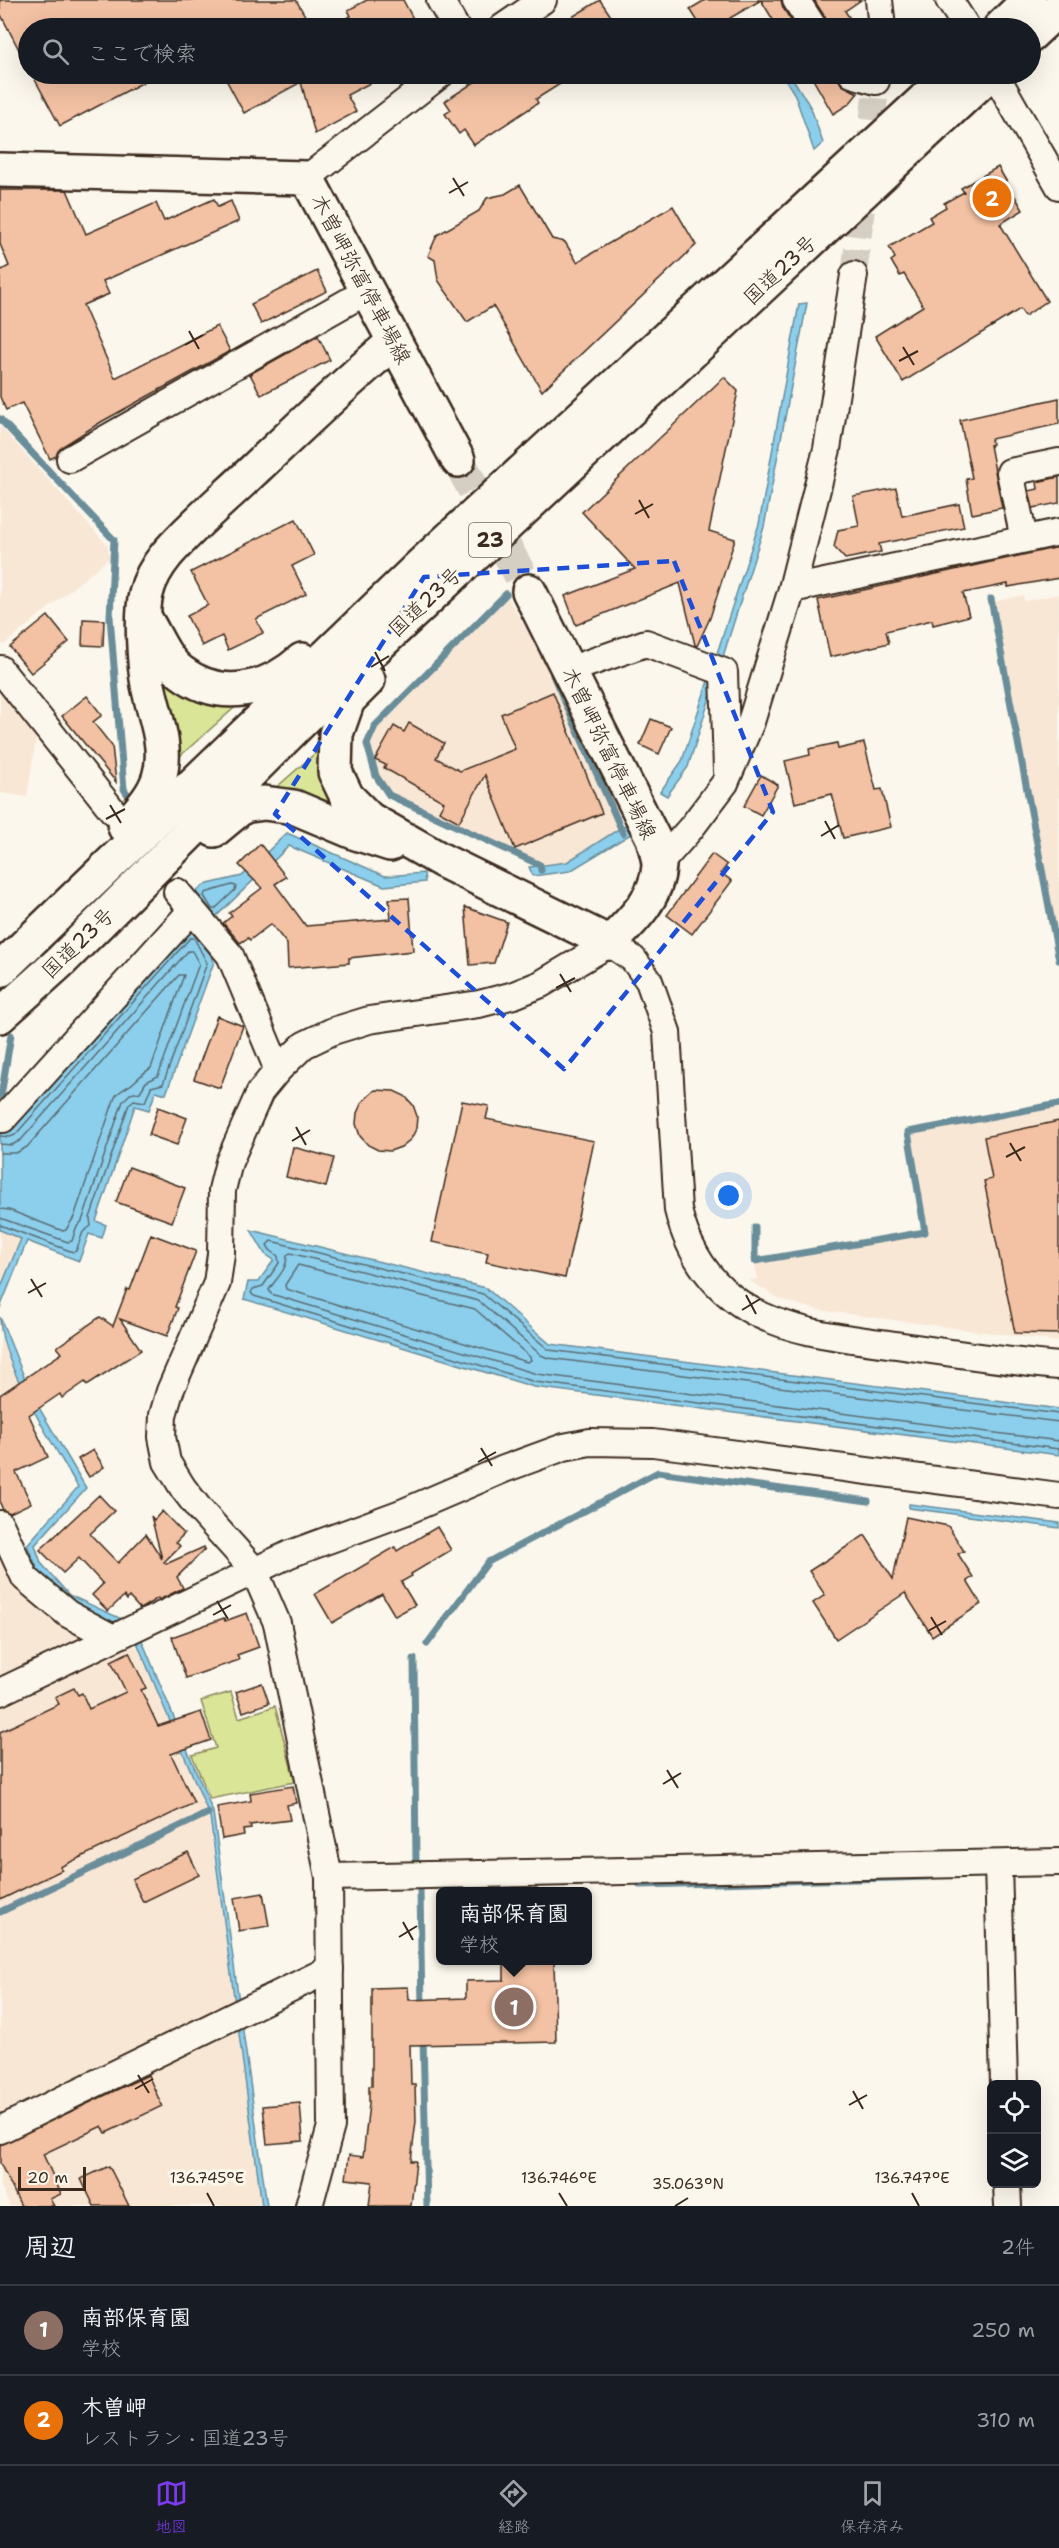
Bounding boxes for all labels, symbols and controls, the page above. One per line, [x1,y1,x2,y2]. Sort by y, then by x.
search box [18,18,1041,84]
icon: search [39,35,72,68]
text: ここで検索 [87,39,197,68]
pin: 2 [972,176,1012,220]
street label: 木曽岬弥富停車場線 [304,189,418,369]
street label: 国道23号 [737,229,823,311]
road number: 23 [469,523,511,557]
street label: 国道23号 [382,561,468,643]
street label: 木曽岬弥富停車場線 [555,662,663,844]
street label: 国道23号 [35,901,121,985]
your location [714,1181,743,1210]
popup [436,1887,592,1965]
text: 南部保育園 [459,1899,569,1928]
text: 学校 [459,1931,499,1957]
pin: 1 [494,1984,534,2030]
map controls [987,2080,1041,2188]
button: locate [987,2080,1041,2134]
button: layers [987,2134,1041,2188]
scale bar [18,2164,86,2192]
text: 20 m [27,2167,68,2188]
text: 136.745°E [170,2168,244,2188]
text: 136.746°E [521,2168,597,2188]
text: 136.747°E [874,2168,950,2188]
text: 35.063°N [652,2174,724,2194]
text: 周辺 [24,2229,76,2264]
text: 2件 [1001,2234,1035,2260]
text: 南部保育園 [81,2303,191,2332]
text: 1 [39,2317,48,2343]
text: 250 m [971,2317,1035,2343]
text: 学校 [81,2335,121,2361]
text: 木曽岬 [81,2393,147,2422]
text: 2 [37,2407,51,2433]
text: 310 m [976,2407,1035,2433]
text: レストラン · 国道23号 [81,2425,289,2451]
tab: 地図 [155,2477,188,2537]
tab: 経路 [497,2477,530,2537]
tab: 保存済み [840,2477,904,2537]

